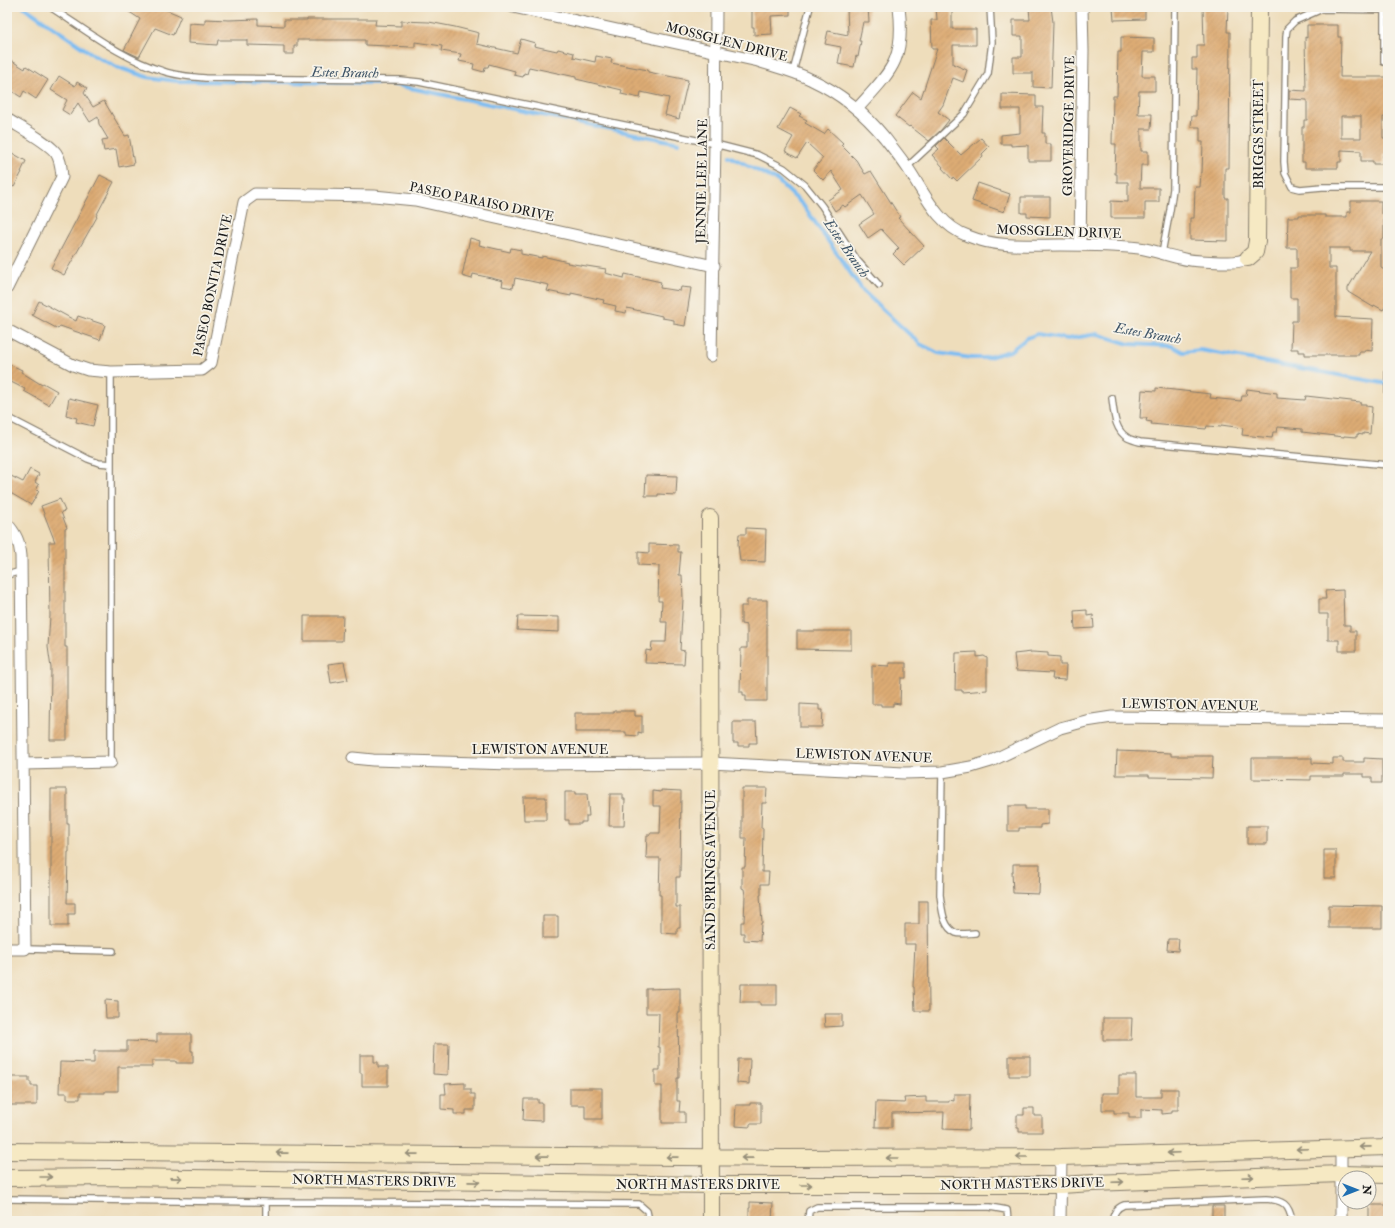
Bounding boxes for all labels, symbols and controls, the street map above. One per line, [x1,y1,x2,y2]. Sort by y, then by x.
street label: MOSSGLEN DRIVE [664,19,789,65]
street label: GROVERIDGE DRIVE [1060,56,1078,196]
water label: Estes Branch [310,63,379,82]
street label: BRIGGS STREET [1251,79,1267,189]
street label: JENNIE LEE LANE [693,118,711,245]
street label: PASEO PARAISO DRIVE [408,179,556,225]
street label: PASEO BONITA DRIVE [190,213,236,358]
water label: Estes Branch [820,215,873,281]
street label: MOSSGLEN DRIVE [996,222,1122,242]
water label: Estes Branch [1112,319,1183,348]
street label: LEWISTON AVENUE [1121,696,1258,714]
street label: LEWISTON AVENUE [472,742,608,758]
street label: LEWISTON AVENUE [795,746,933,766]
street label: SAND SPRINGS AVENUE [703,790,719,950]
one-way arrow [1359,1143,1372,1151]
one-way arrow [1296,1145,1309,1152]
one-way arrow [276,1149,289,1157]
one-way arrow [1167,1149,1180,1156]
one-way arrow [406,1150,419,1158]
one-way arrow [536,1152,549,1160]
one-way arrow [666,1153,679,1161]
one-way arrow [1016,1153,1029,1161]
one-way arrow [741,1154,754,1162]
one-way arrow [886,1154,899,1162]
north arrow [1337,1170,1377,1210]
street label: NORTH MASTERS DRIVE [292,1172,456,1190]
one-way arrow [39,1173,52,1181]
one-way arrow [1241,1173,1254,1181]
one-way arrow [169,1174,182,1182]
street label: NORTH MASTERS DRIVE [940,1175,1104,1193]
street label: NORTH MASTERS DRIVE [616,1177,780,1193]
one-way arrow [467,1178,480,1185]
one-way arrow [1111,1178,1124,1185]
one-way arrow [799,1181,812,1189]
text: N [1360,1184,1373,1196]

